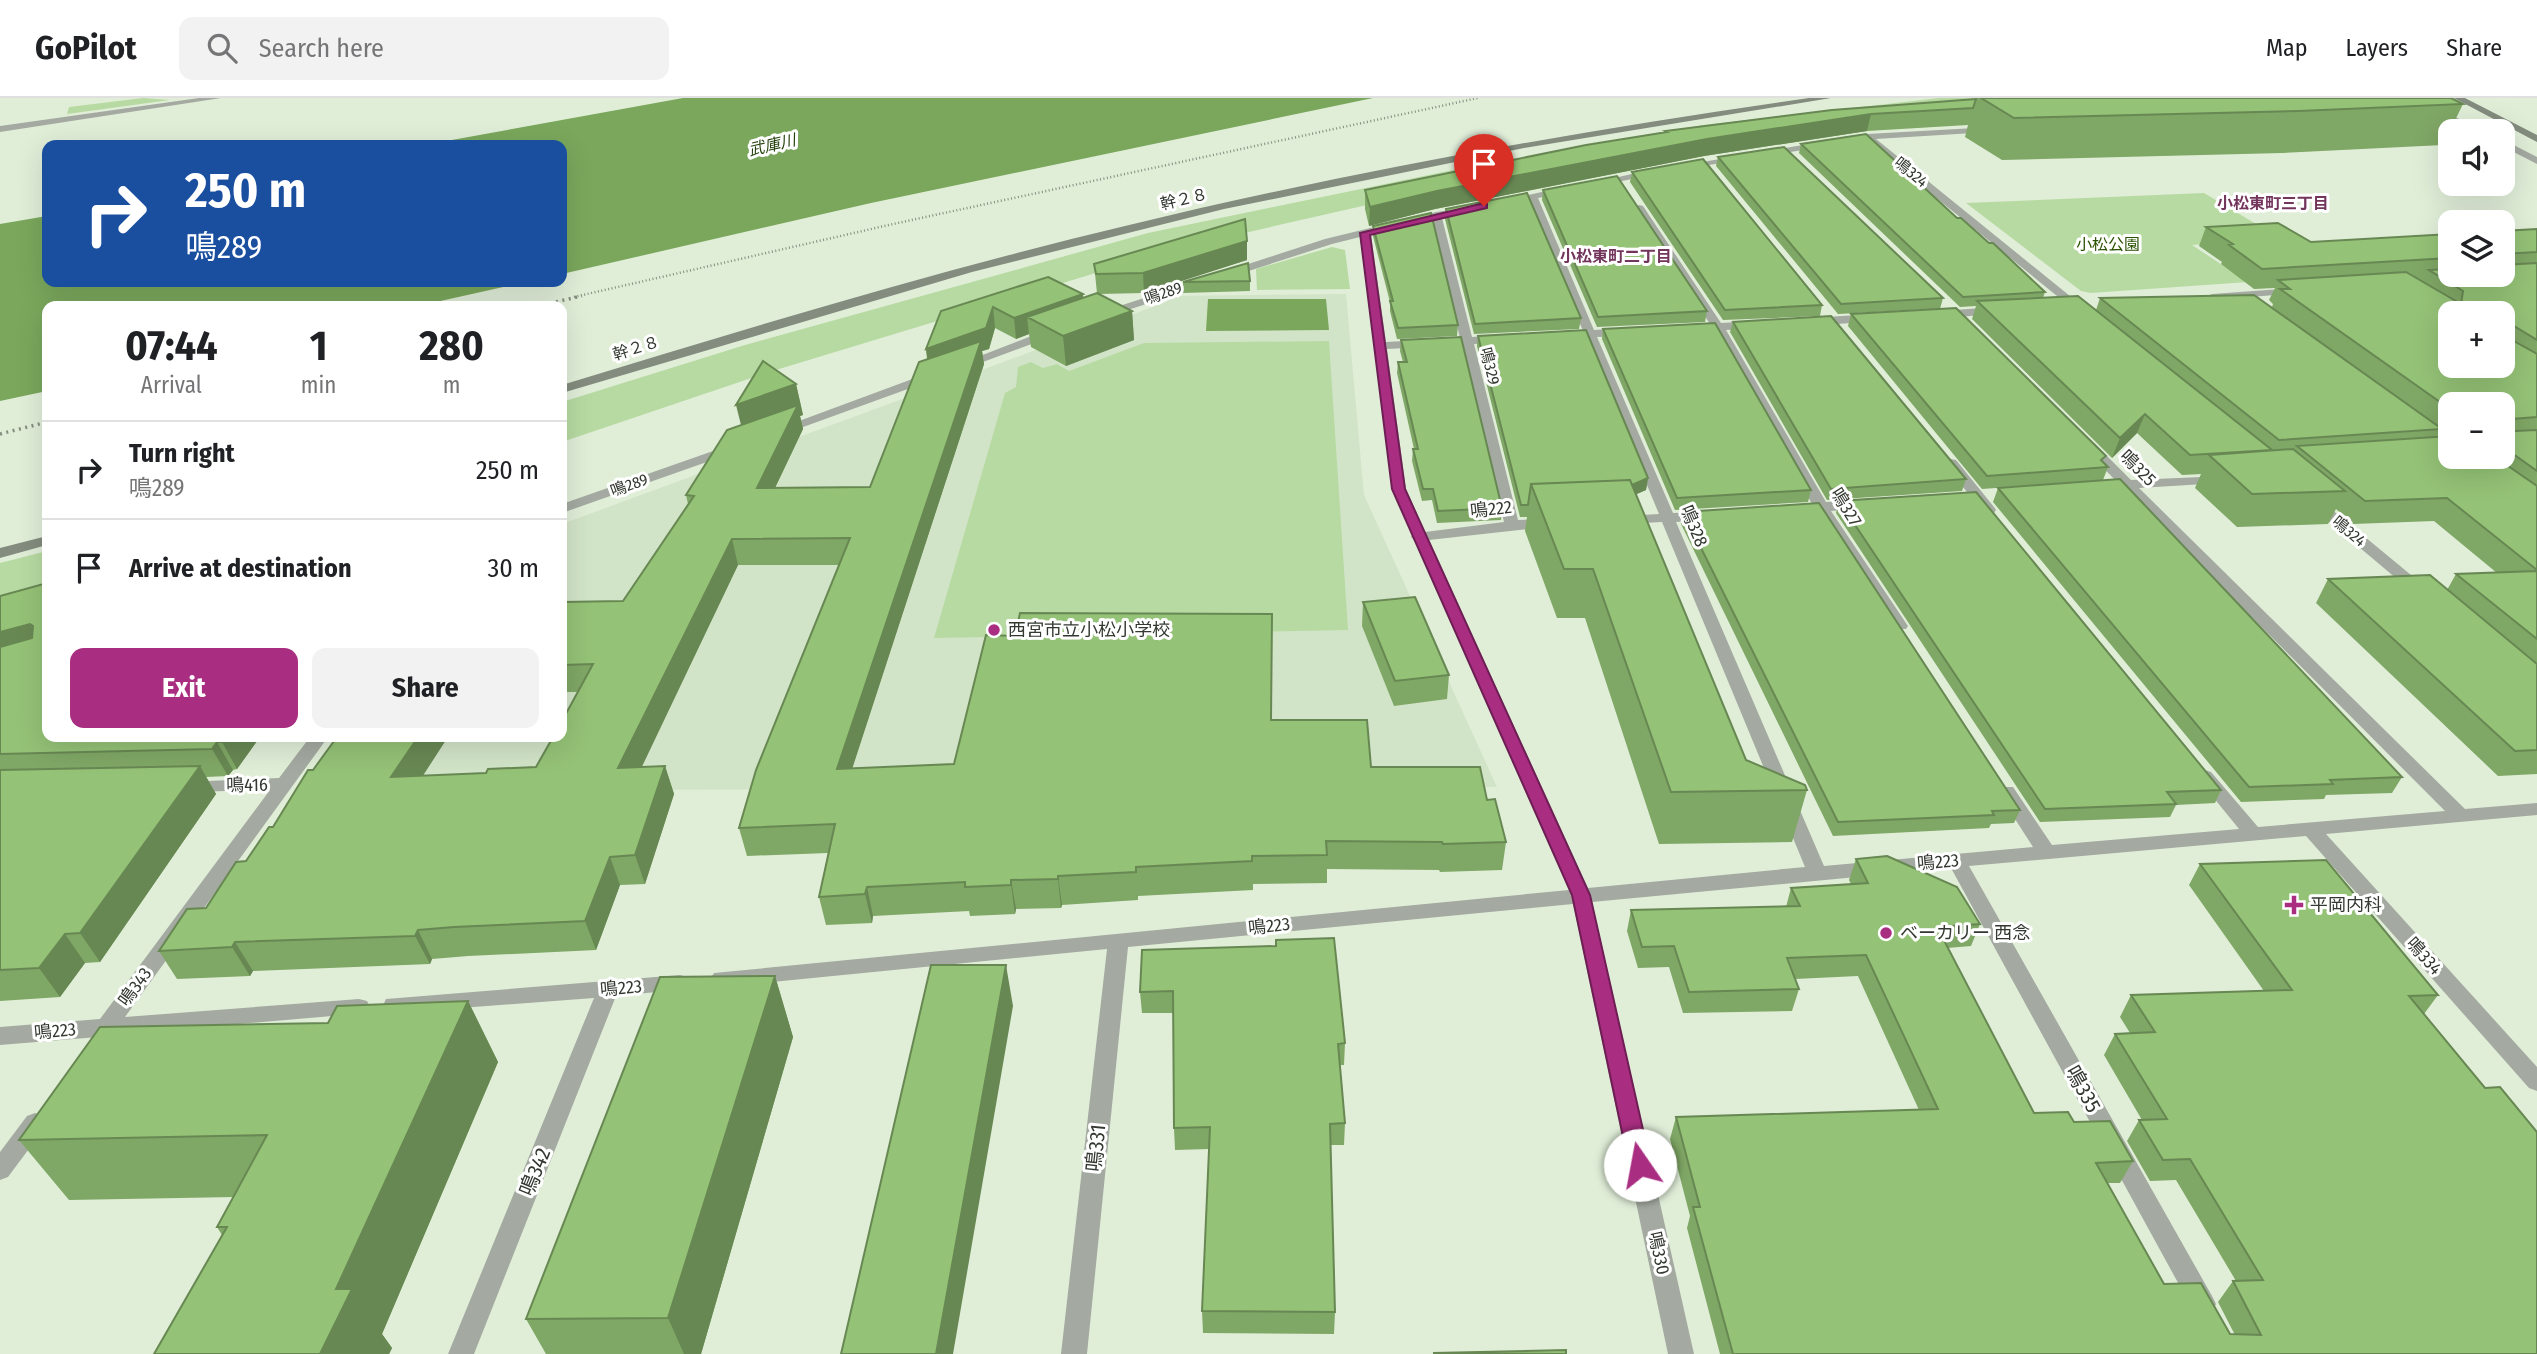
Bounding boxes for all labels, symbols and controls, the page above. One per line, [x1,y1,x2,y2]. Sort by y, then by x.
search box [179,17,669,80]
text: GoPilot [35,28,137,68]
icon: search [203,29,241,67]
text: Search here [259,33,384,64]
text: Map [2266,34,2308,62]
text: Layers [2346,34,2408,62]
text: Share [2446,34,2502,62]
map controls [2438,119,2515,469]
button: sound [2438,119,2515,196]
water label: 武庫川 [746,130,799,160]
pin [1454,134,1514,206]
icon: arrive [1465,145,1503,183]
street label: 鳴324 [1890,153,1932,191]
text: 250 m [185,161,306,220]
icon: right [70,168,161,259]
street label: 幹２８ [1158,184,1210,214]
district label: 小松東町三丁目 [2217,194,2329,213]
button: layers [2438,210,2515,287]
text: 鳴289 [185,228,262,266]
park label: 小松公園 [2076,235,2140,254]
district label: 小松東町二丁目 [1560,247,1672,266]
street label: 鳴289 [1142,278,1185,308]
button: + [2438,301,2515,378]
text: 07:44 [125,321,218,371]
text: 1 [310,321,327,371]
text: 280 [419,321,484,371]
street label: 幹２８ [610,332,662,364]
street label: 鳴329 [1476,345,1504,387]
text: Arrival [141,371,202,399]
text: min [301,371,336,399]
text: m [443,371,460,399]
button: − [2438,392,2515,469]
text: Turn right [129,438,235,469]
street label: 鳴325 [2115,445,2161,491]
icon: right [70,451,108,489]
text: 250 m [476,455,539,486]
street label: 鳴289 [608,469,651,501]
text: 鳴289 [129,474,185,502]
street label: 鳴327 [1826,484,1866,530]
street label: 鳴222 [1469,496,1513,522]
street label: 鳴328 [1675,502,1713,550]
street label: 鳴324 [2329,512,2370,551]
icon: arrive [70,549,108,587]
text: Arrive at destination [129,553,352,584]
text: 30 m [488,553,539,584]
place label: 西宮市立小松小学校 [1008,619,1170,641]
marker: 西宮市立小松小学校 [986,622,1002,638]
button: Exit [70,648,298,728]
button: Share [312,648,539,728]
street label: 鳴416 [226,774,268,796]
street label: 鳴223 [1916,849,1960,875]
place label: 平岡内科 [2310,894,2382,916]
marker: 平岡内科 [2284,895,2304,915]
street label: 鳴223 [1247,913,1291,939]
place label: ベーカリー 西念 [1900,922,2030,944]
marker: ベーカリー 西念 [1878,925,1894,941]
street label: 鳴334 [2401,933,2447,979]
street label: 鳴343 [114,963,156,1011]
street label: 鳴223 [599,975,643,1001]
street label: 鳴223 [33,1018,77,1044]
street label: 鳴335 [2060,1061,2106,1117]
street label: 鳴331 [1081,1123,1111,1173]
position arrow [1603,1128,1677,1202]
street label: 鳴342 [514,1144,556,1200]
street label: 鳴330 [1644,1229,1674,1277]

